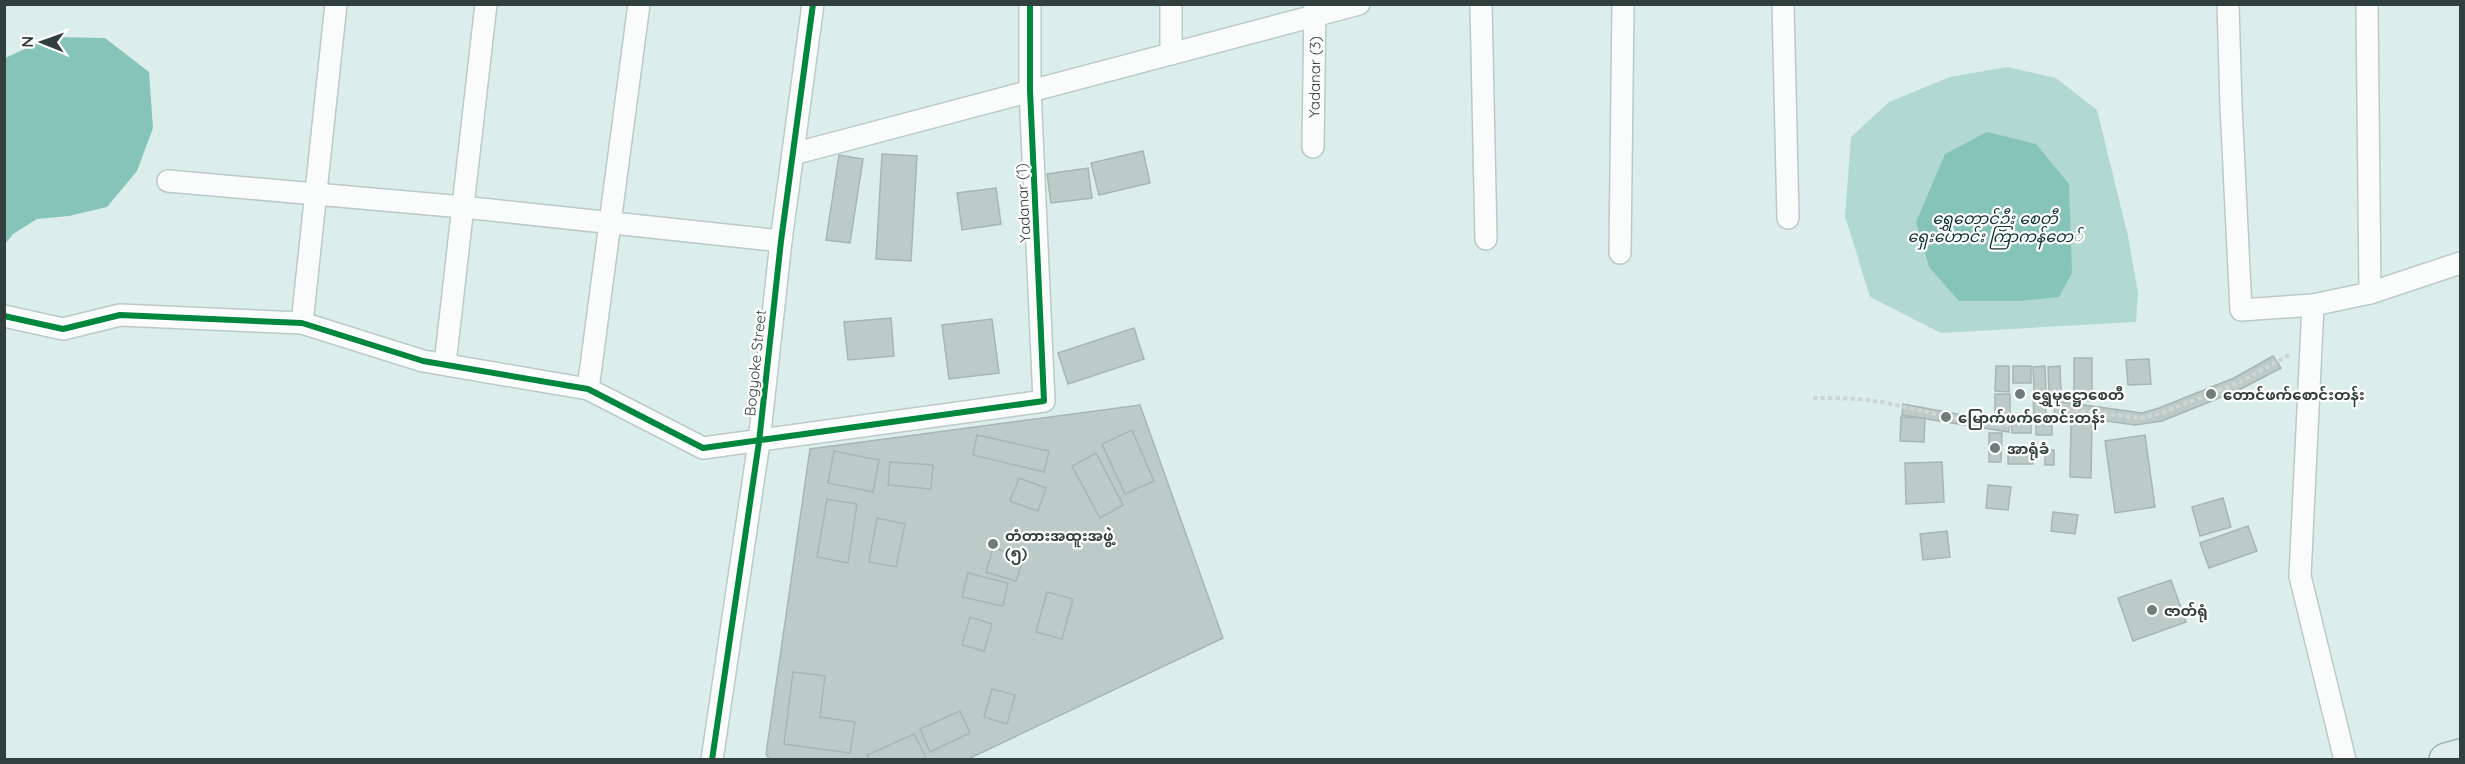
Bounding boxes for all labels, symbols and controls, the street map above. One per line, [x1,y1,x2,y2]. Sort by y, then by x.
north arrow [12,12,72,72]
text: N [17,36,37,48]
street label: Yadanar (3) [1304,36,1324,118]
street label: Yadanar (1) [1011,163,1035,243]
water label: ရွှေတောင်ဦး စေတီ ရှေး‌ဟောင်း ကြာကန်တေ် [1907,207,2085,250]
street label: Bogyoke Street [740,309,770,417]
place label: ရွှေမုဋ္ဌောစေတီ [2032,385,2125,407]
place label: တောင်ဖက်စောင်းတန်း [2223,385,2365,407]
marker: ရွှေမုဋ္ဌောစေတီ [2013,387,2027,401]
marker: တောင်ဖက်စောင်းတန်း [2204,387,2218,401]
place label: မြောက်ဖက်စောင်းတန်း [1958,408,2105,430]
marker: မြောက်ဖက်စောင်းတန်း [1939,410,1953,424]
place label: အာရုံခံ [2007,439,2049,461]
marker: အာရုံခံ [1988,441,2002,455]
place label: တံတားအထူးအဖွဲ့ (၅) [1005,526,1116,565]
marker: တံတားအထူးအဖွဲ့ (၅) [986,537,1000,551]
place label: ဇာတ်ရုံ [2164,601,2208,623]
marker: ဇာတ်ရုံ [2145,603,2159,617]

